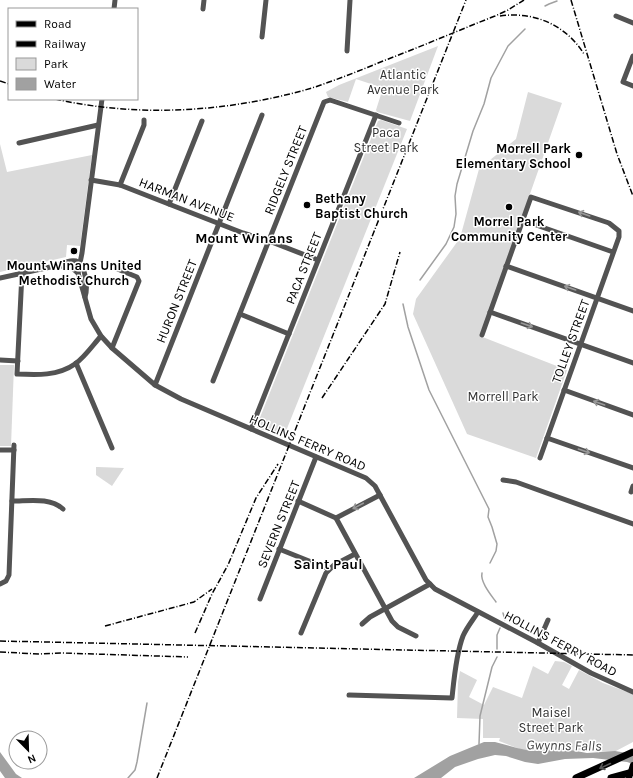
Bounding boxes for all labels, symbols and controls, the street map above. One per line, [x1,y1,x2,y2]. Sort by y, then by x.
legend [8,8,138,100]
text: Road [44,17,72,31]
text: Railway [44,37,86,51]
text: Park [44,57,69,71]
park label: Atlantic Avenue Park [367,67,439,97]
text: Water [44,77,77,91]
street label: RIDGELY STREET [261,123,310,217]
park label: Paca Street Park [353,125,419,155]
place label: Morrell Park Elementary School [456,141,571,171]
marker: Morrell Park Elementary School [574,150,584,160]
street label: HARMAN AVENUE [137,174,237,225]
place label: Bethany Baptist Church [315,191,408,221]
marker: Bethany Baptist Church [302,200,312,210]
marker: Morrel Park Community Center [504,202,514,212]
one-way arrow [579,210,591,218]
place label: Morrel Park Community Center [451,214,568,244]
district label: Mount Winans [195,230,293,247]
street label: PACA STREET [282,230,325,306]
marker: Mount Winans United Methodist Church [69,246,79,256]
street label: HURON STREET [153,257,200,345]
place label: Mount Winans United Methodist Church [6,258,142,288]
one-way arrow [564,284,576,292]
street label: TOLLEY STREET [548,297,593,385]
one-way arrow [520,322,533,329]
park label: Morrell Park [468,389,538,404]
one-way arrow [593,398,605,406]
street label: HOLLINS FERRY ROAD [247,411,368,474]
one-way arrow [577,448,590,455]
street label: SEVERN STREET [254,478,303,570]
one-way arrow [352,503,364,511]
district label: Saint Paul [294,556,362,573]
street label: HOLLINS FERRY ROAD [502,607,620,679]
park label: Maisel Street Park [518,705,584,735]
north arrow [8,730,48,770]
water label: Gwynns Falls [526,736,602,755]
text: N [26,751,38,766]
one-way arrow [599,763,611,770]

